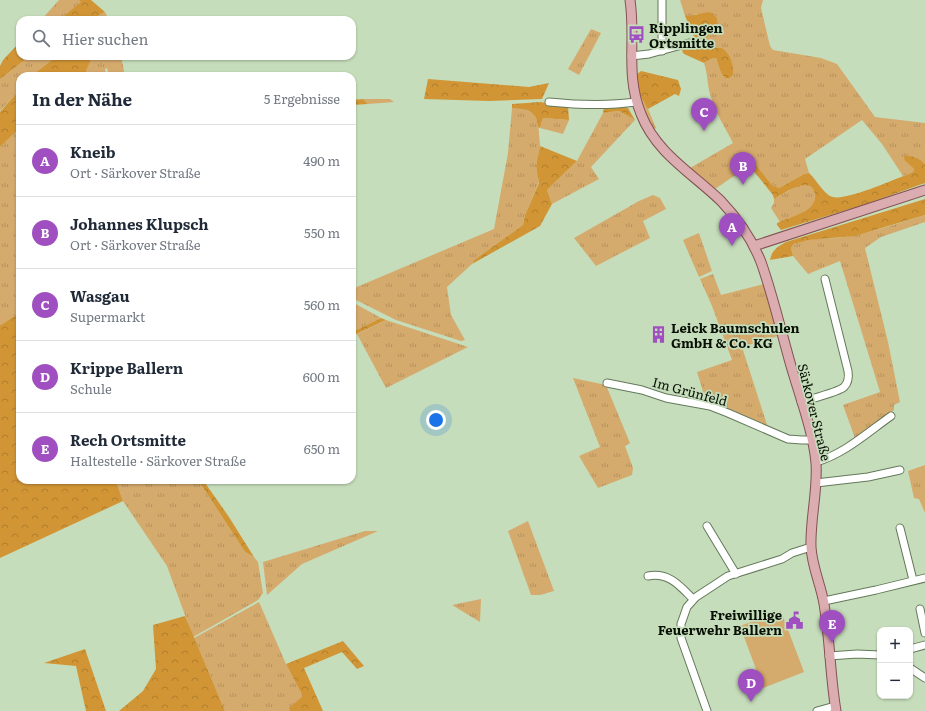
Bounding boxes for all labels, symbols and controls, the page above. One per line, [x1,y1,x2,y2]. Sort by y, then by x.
search box [16,16,356,60]
place label: Ripplingen Ortsmitte [649,18,723,52]
bus stop icon: Ripplingen Ortsmitte [626,24,646,44]
icon: search [30,27,52,49]
text: Hier suchen [62,27,148,50]
text: In der Nähe [32,86,132,111]
text: 5 Ergebnisse [264,89,340,108]
pin: C [691,98,717,131]
text: Kneib [70,140,116,163]
text: A [40,151,50,170]
text: 490 m [303,151,340,170]
pin: B [730,152,756,185]
text: Ort · Särkover Straße [70,163,201,182]
text: Johannes Klupsch [70,212,209,235]
pin: A [719,213,745,246]
text: B [41,223,49,242]
text: 550 m [304,223,340,242]
text: Ort · Särkover Straße [70,235,201,254]
text: Wasgau [70,284,130,307]
text: C [40,295,50,314]
text: 560 m [304,295,340,314]
text: Supermarkt [70,307,145,326]
place label: Leick Baumschulen GmbH & Co. KG [671,318,800,352]
building icon: Leick Baumschulen GmbH & Co. KG [648,324,668,344]
text: Krippe Ballern [70,356,183,379]
street label: Särkover Straße [794,361,836,463]
text: D [40,367,50,386]
text: 600 m [303,367,340,386]
street label: Im Grünfeld [650,372,730,410]
text: Schule [70,379,112,398]
your location [426,410,446,430]
text: Rech Ortsmitte [70,428,186,451]
text: E [41,439,49,458]
text: 650 m [304,439,340,458]
text: Haltestelle · Särkover Straße [70,451,246,470]
place label: Freiwillige Feuerwehr Ballern [658,605,782,639]
pin: E [819,610,845,643]
public building icon: Freiwillige Feuerwehr Ballern [785,611,805,631]
map controls [877,627,913,699]
button: + [877,627,913,663]
button: − [877,663,913,699]
pin: D [738,669,764,702]

